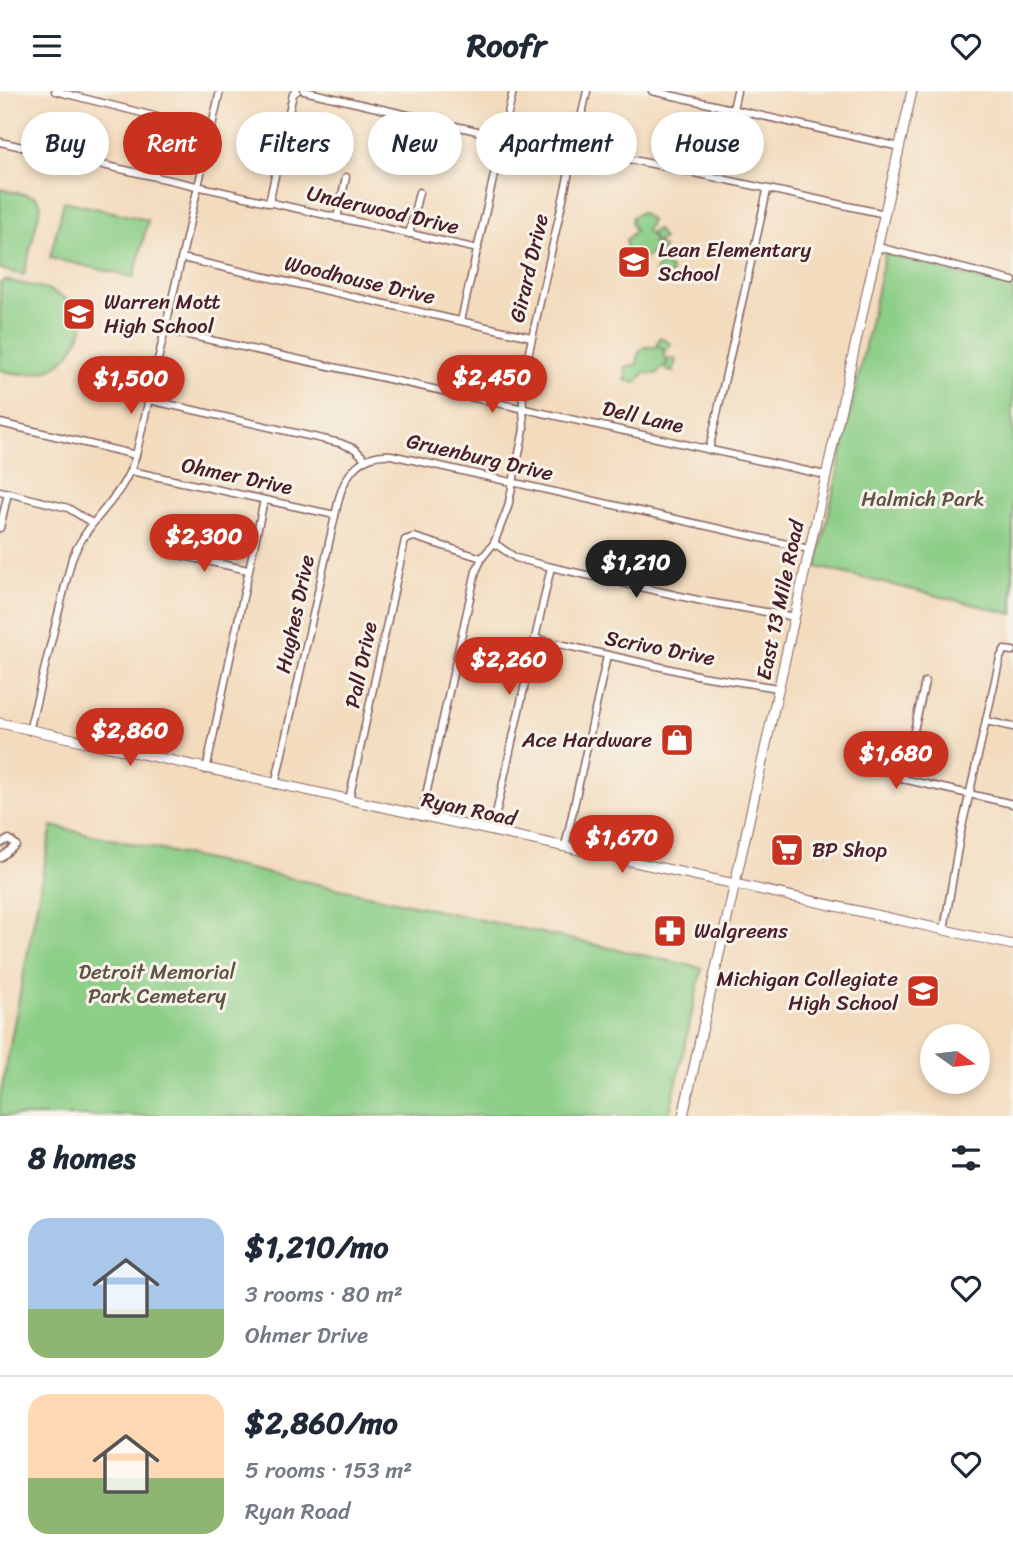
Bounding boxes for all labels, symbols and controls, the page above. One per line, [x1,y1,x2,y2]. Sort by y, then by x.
text: Roofr [467,17,546,74]
icon: menu [28,27,66,65]
icon: heart [947,27,985,65]
chip: Buy [21,112,109,175]
chip: Rent [123,112,222,175]
chip: Filters [236,112,354,175]
chip: New [368,112,462,175]
chip: Apartment [476,112,637,175]
chip: House [651,112,764,175]
street label: Underwood Drive [303,174,463,246]
street label: Girard Drive [498,210,560,326]
place label: Lean Elementary School [658,231,811,293]
school or university icon: Lean Elementary School [615,243,653,281]
street label: Woodhouse Drive [281,244,439,316]
place label: Warren Mott High School [104,283,221,345]
school or university icon: Warren Mott High School [60,295,98,333]
pin: $2,450 [435,355,549,415]
pin: $1,500 [74,357,188,416]
text: $2,450 [453,357,531,398]
text: $1,500 [94,358,168,399]
street label: Dell Lane [599,389,687,445]
street label: Gruenburg Drive [403,422,557,492]
street label: Ohmer Drive [178,446,296,506]
park label: Halmich Park [861,480,985,518]
pin: $2,300 [147,515,261,574]
street label: East 13 Mile Road [745,515,816,683]
text: $2,300 [166,516,242,557]
pin: $1,210 [579,540,693,600]
text: $1,210 [601,542,671,583]
street label: Hughes Drive [264,551,326,677]
street label: Pall Drive [333,618,389,712]
street label: Scrivo Drive [602,619,719,677]
pin: $2,260 [452,637,566,697]
text: $2,260 [471,639,547,680]
pin: $2,860 [73,709,187,768]
text: $2,860 [92,710,168,751]
place label: Ace Hardware [521,721,652,759]
shop icon: Ace Hardware [658,721,696,759]
pin: $1,680 [839,731,953,791]
text: $1,680 [859,733,933,774]
street label: Ryan Road [418,780,522,838]
pin: $1,670 [565,815,679,875]
text: $1,670 [586,817,658,858]
supermarket icon: BP Shop [768,831,806,869]
place label: BP Shop [812,831,887,869]
pharmacy icon: Walgreens [651,912,689,950]
place label: Walgreens [694,912,788,950]
park label: Detroit Memorial Park Cemetery [78,953,237,1015]
place label: Michigan Collegiate High School [716,960,899,1022]
school or university icon: Michigan Collegiate High School [904,972,942,1010]
north arrow [920,1024,990,1094]
map controls [920,1024,990,1094]
text: 8 homes [28,1131,136,1185]
icon: filters [947,1139,985,1177]
text: $1,210/mo [245,1220,388,1274]
icon: home [84,1246,168,1330]
icon: heart [947,1269,985,1307]
text: 3 rooms · 80 m² [245,1274,403,1315]
text: Ohmer Drive [245,1315,368,1356]
text: $2,860/mo [245,1396,398,1450]
icon: home [84,1422,168,1506]
icon: heart [947,1445,985,1483]
text: 5 rooms · 153 m² [245,1450,412,1491]
text: Ryan Road [245,1491,350,1532]

